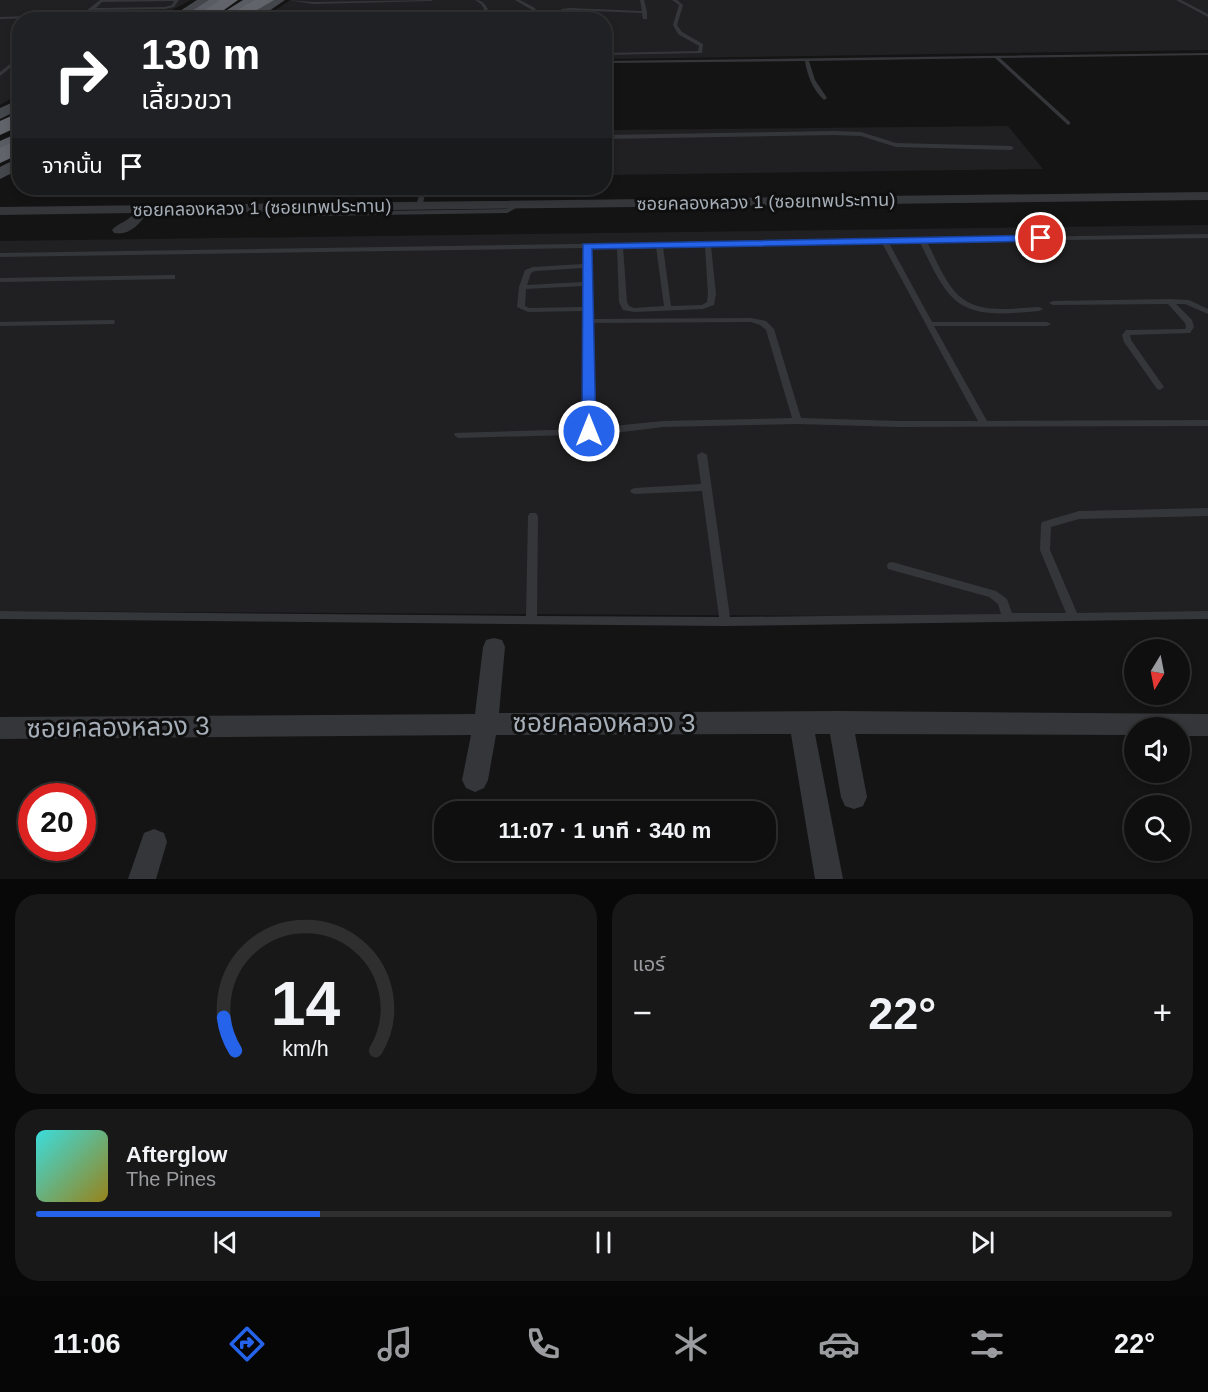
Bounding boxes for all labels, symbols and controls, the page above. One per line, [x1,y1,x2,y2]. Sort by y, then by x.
text: 130 m [141,31,260,78]
icon: right [42,36,120,114]
text: เลี้ยวขวา [141,85,232,115]
icon: arrive [115,150,148,183]
text: จากนั้น [42,153,103,178]
street label: ซอยคลองหลวง 1 (ซอยเทพประทาน) [637,190,895,214]
street label: ซอยคลองหลวง 1 (ซอยเทพประทาน) [133,196,391,220]
pin [1015,212,1066,263]
icon: arrive [1024,221,1057,254]
position arrow [557,399,621,463]
north arrow [1124,639,1190,705]
map controls [1124,639,1190,861]
street label: ซอยคลองหลวง 3 [512,708,696,738]
street label: ซอยคลองหลวง 3 [26,710,210,744]
button: sound [1124,717,1190,783]
speed limit sign: 20 [18,783,96,861]
button: search [1124,795,1190,861]
text: 11:07 · 1 นาที · 340 m [499,818,711,843]
text: แอร์ [633,953,665,975]
text: 14 [271,969,341,1038]
text: 22° [868,988,936,1039]
text: − [633,994,652,1031]
text: + [1153,994,1172,1031]
text: km/h [283,1037,329,1061]
text: Afterglow [126,1142,227,1167]
text: The Pines [126,1168,216,1190]
icon: previous [209,1226,242,1259]
icon: pause [587,1226,620,1259]
icon: next [966,1226,999,1259]
icon: directions [226,1323,268,1365]
icon: music [374,1323,416,1365]
icon: phone [522,1323,564,1365]
icon: climate [670,1323,712,1365]
icon: car [818,1323,860,1365]
icon: filters [966,1323,1008,1365]
text: 11:06 [53,1329,121,1359]
text: 22° [1114,1329,1155,1359]

